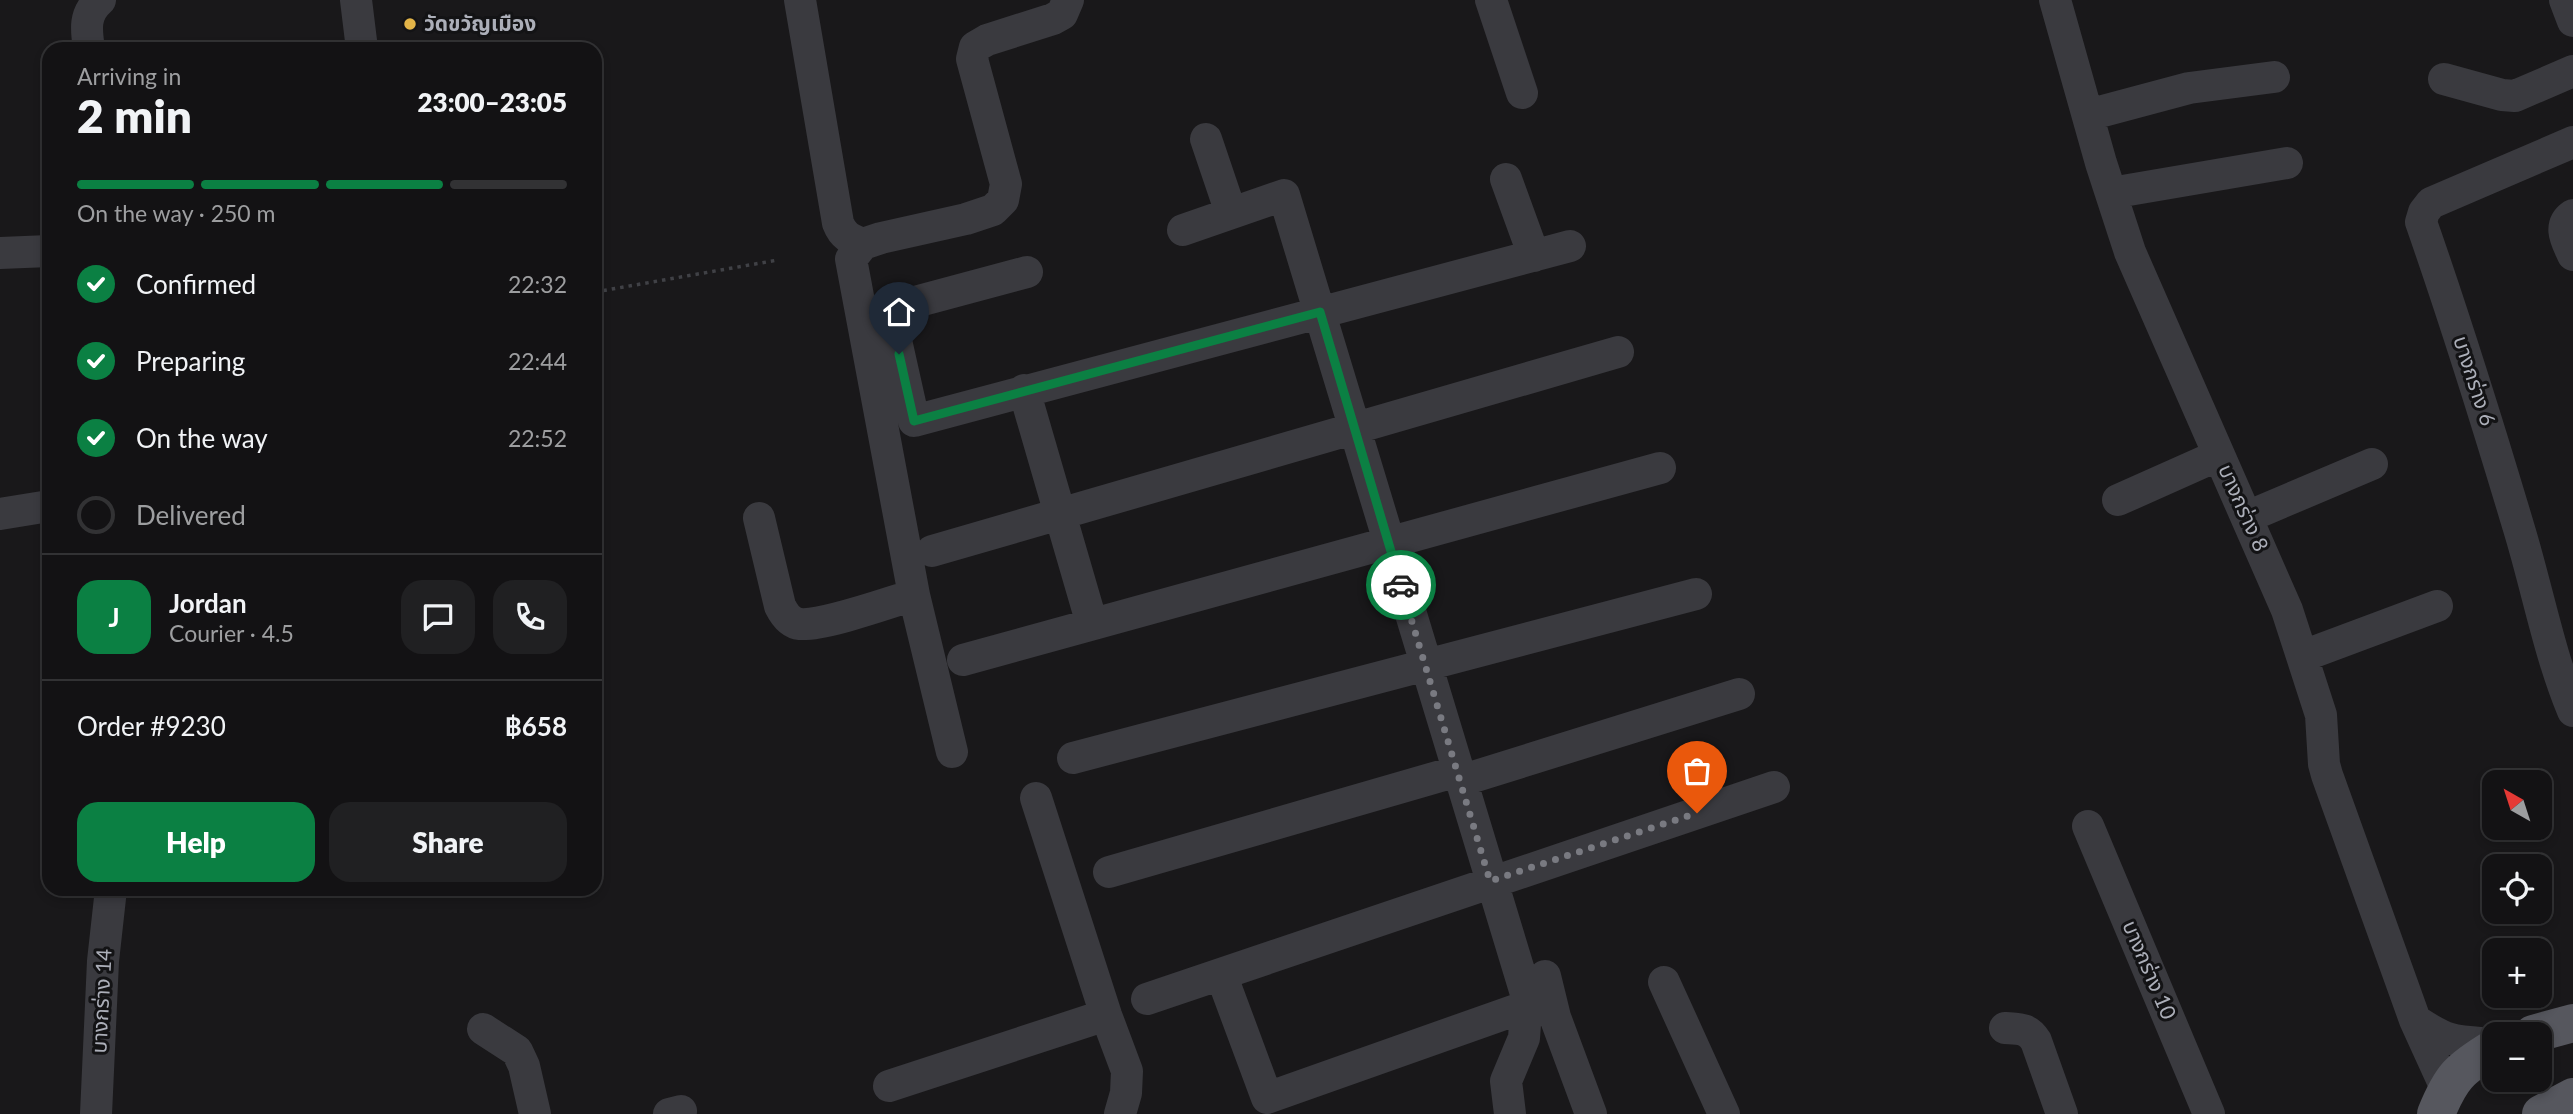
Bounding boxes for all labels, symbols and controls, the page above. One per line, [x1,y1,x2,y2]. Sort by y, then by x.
place label: วัดขวัญเมือง [424,10,536,35]
marker: วัดขวัญเมือง [402,16,418,32]
text: Arriving in [77,62,181,90]
text: 23:00–23:05 [417,86,567,118]
text: 2 min [77,88,192,143]
text: On the way · 250 m [77,199,276,227]
icon: check [77,265,115,303]
text: Confirmed [136,268,256,300]
text: 22:32 [508,270,567,298]
pin [869,282,929,354]
icon: home [880,293,918,331]
street label: บางกร่าง 6 [2449,333,2502,428]
icon: check [77,342,115,380]
text: Preparing [136,345,245,377]
text: 22:44 [508,347,567,375]
icon: check [77,419,115,457]
text: On the way [136,422,268,454]
text: 22:52 [508,424,567,452]
street label: บางกร่าง 8 [2214,460,2275,555]
text: Delivered [136,499,246,531]
courier [1366,550,1436,620]
icon: car [1382,566,1420,604]
button: chat [401,580,475,654]
button: phone [493,580,567,654]
text: Jordan [169,587,247,619]
text: J [108,601,120,633]
text: Courier · 4.5 [169,619,294,647]
text: Order #9230 [77,710,226,742]
text: ฿658 [504,710,567,742]
pin [1667,741,1727,813]
icon: bag [1678,752,1716,790]
north arrow [2482,770,2552,840]
map controls [2482,770,2552,1092]
button: Help [77,802,315,882]
button: Share [329,802,567,882]
button: locate [2482,854,2552,924]
street label: บางกร่าง 10 [2118,916,2182,1023]
button: + [2482,938,2552,1008]
street label: บางกร่าง 14 [85,948,116,1054]
button: − [2482,1022,2552,1092]

